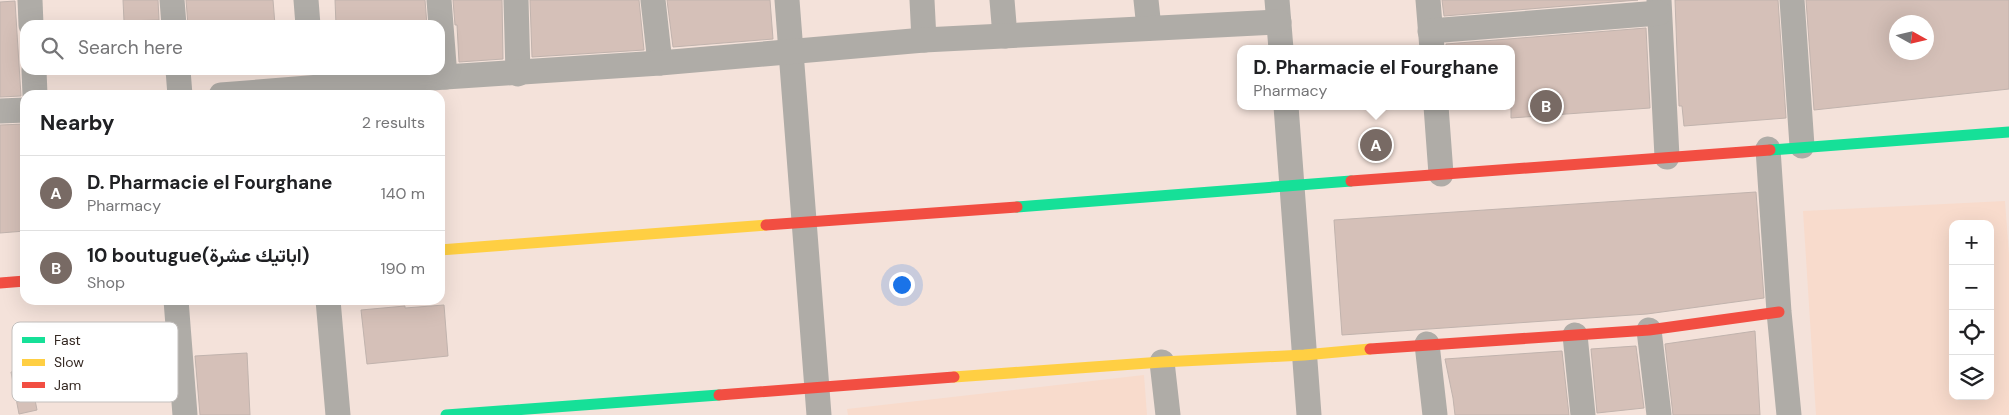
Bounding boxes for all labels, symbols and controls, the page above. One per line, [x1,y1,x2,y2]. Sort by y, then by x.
north arrow [1889,15,1934,60]
search box [20,20,445,75]
icon: search [38,34,66,62]
text: Search here [78,35,183,60]
popup [1237,45,1515,110]
text: D. Pharmacie el Fourghane [1253,55,1499,80]
text: Pharmacy [1253,80,1327,101]
pin: B [1530,87,1562,125]
text: Nearby [40,109,114,137]
text: 2 results [362,112,425,133]
pin: A [1360,126,1392,164]
text: D. Pharmacie el Fourghane [87,170,332,195]
text: A [50,183,62,204]
text: 140 m [381,183,425,204]
text: Pharmacy [87,195,161,216]
map controls [1949,220,1994,400]
button: + [1949,220,1994,265]
text: 10 boutugue(اباتيك عشرة) [87,243,309,268]
text: B [51,258,61,279]
text: 190 m [381,258,425,279]
button: − [1949,265,1994,310]
text: Shop [87,272,125,293]
your location [889,272,915,298]
button: locate [1949,310,1994,355]
legend [12,322,178,402]
text: Fast [54,331,81,349]
text: Slow [54,353,84,371]
button: layers [1949,355,1994,400]
text: Jam [54,376,81,394]

